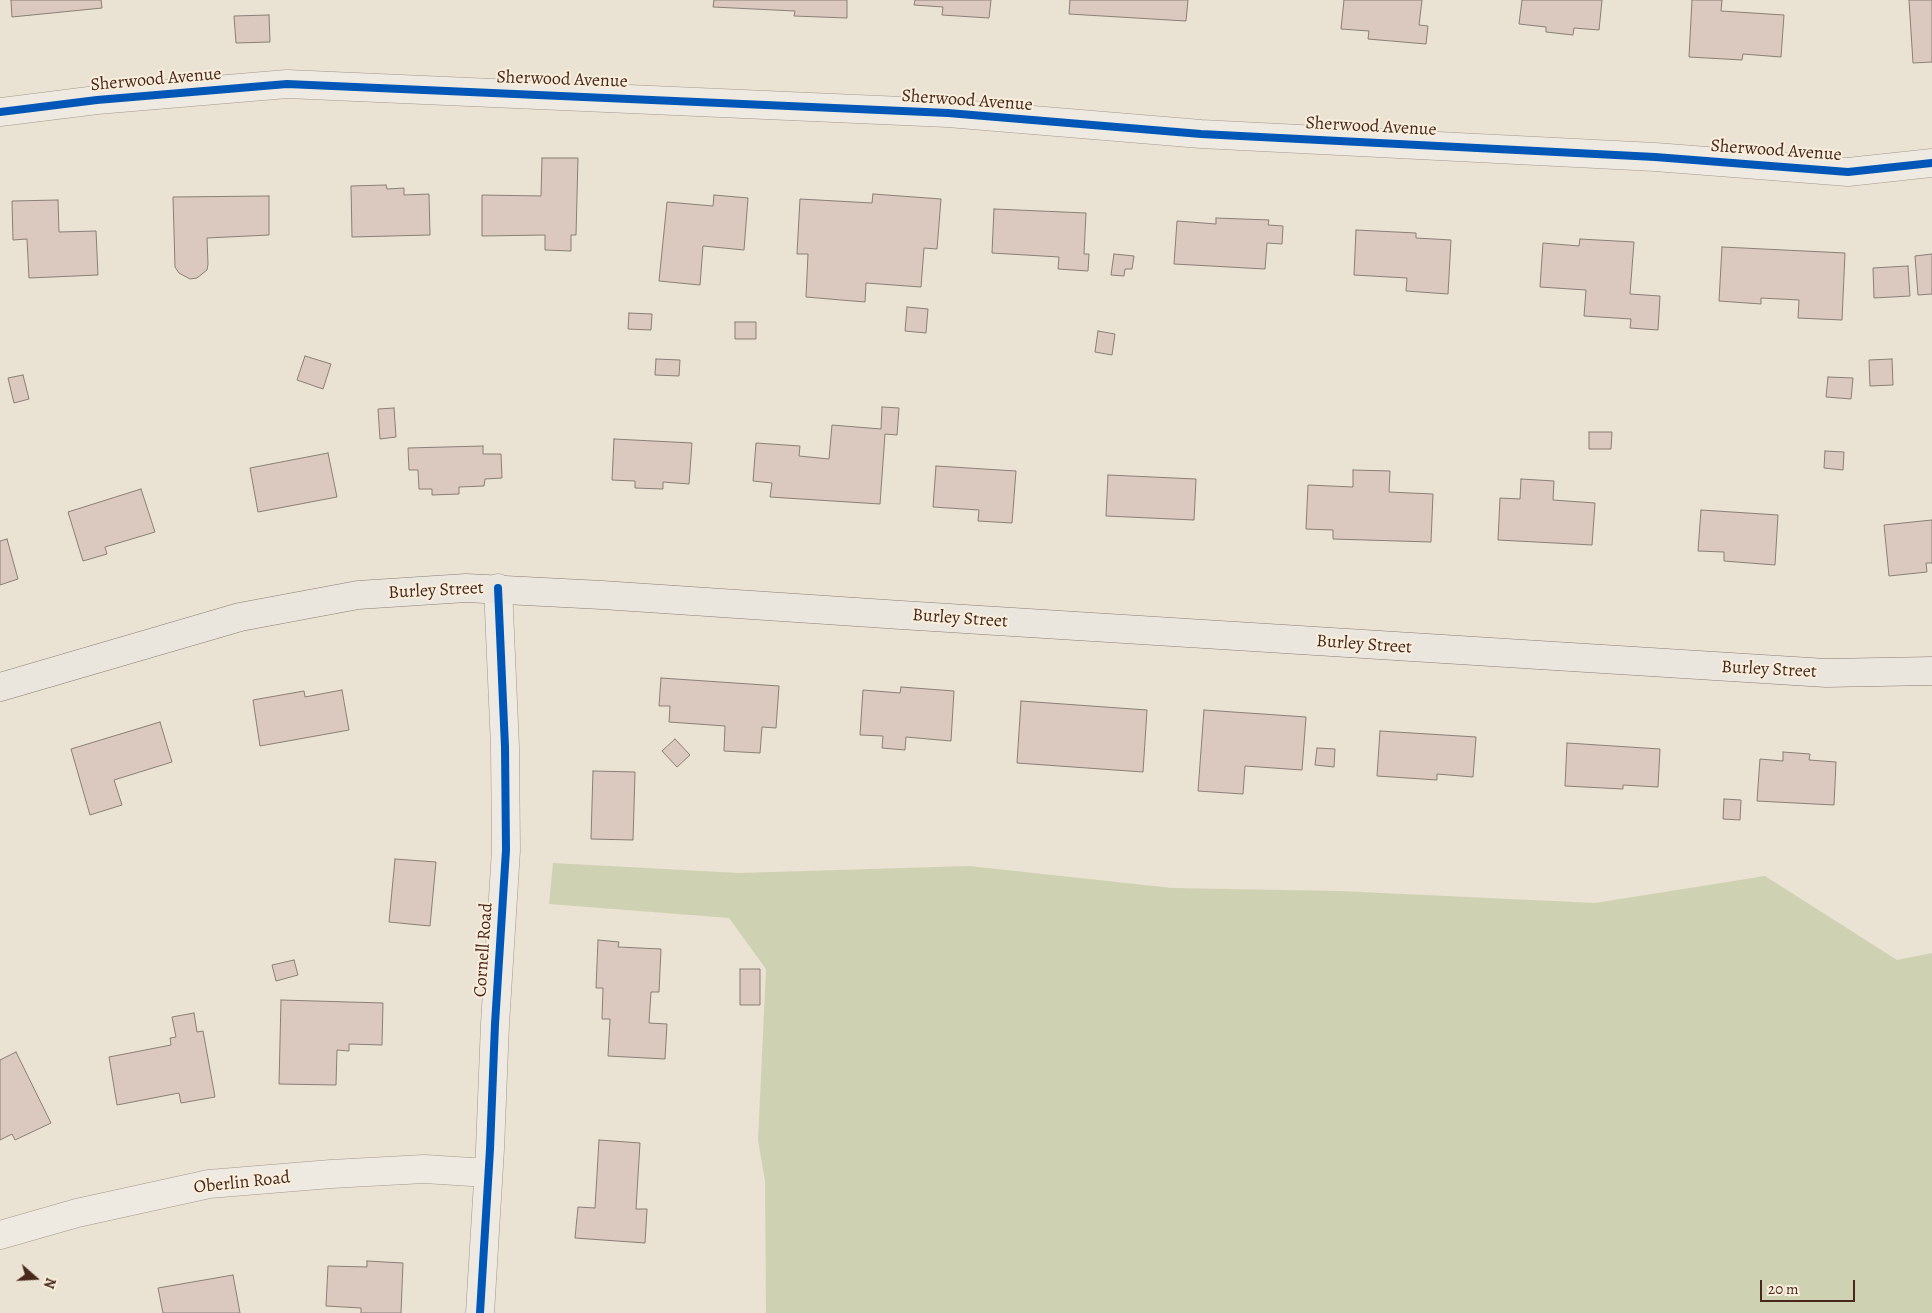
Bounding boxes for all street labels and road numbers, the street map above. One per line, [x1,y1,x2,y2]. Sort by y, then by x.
street label: Sherwood Avenue [90,64,222,96]
street label: Sherwood Avenue [496,67,628,93]
street label: Sherwood Avenue [901,86,1033,116]
street label: Sherwood Avenue [1305,113,1437,141]
street label: Sherwood Avenue [1710,136,1842,166]
street label: Burley Street [388,578,484,604]
street label: Burley Street [912,605,1008,633]
street label: Burley Street [1316,631,1412,659]
street label: Burley Street [1721,657,1817,683]
street label: Cornell Road [470,902,498,998]
street label: Oberlin Road [193,1167,291,1199]

